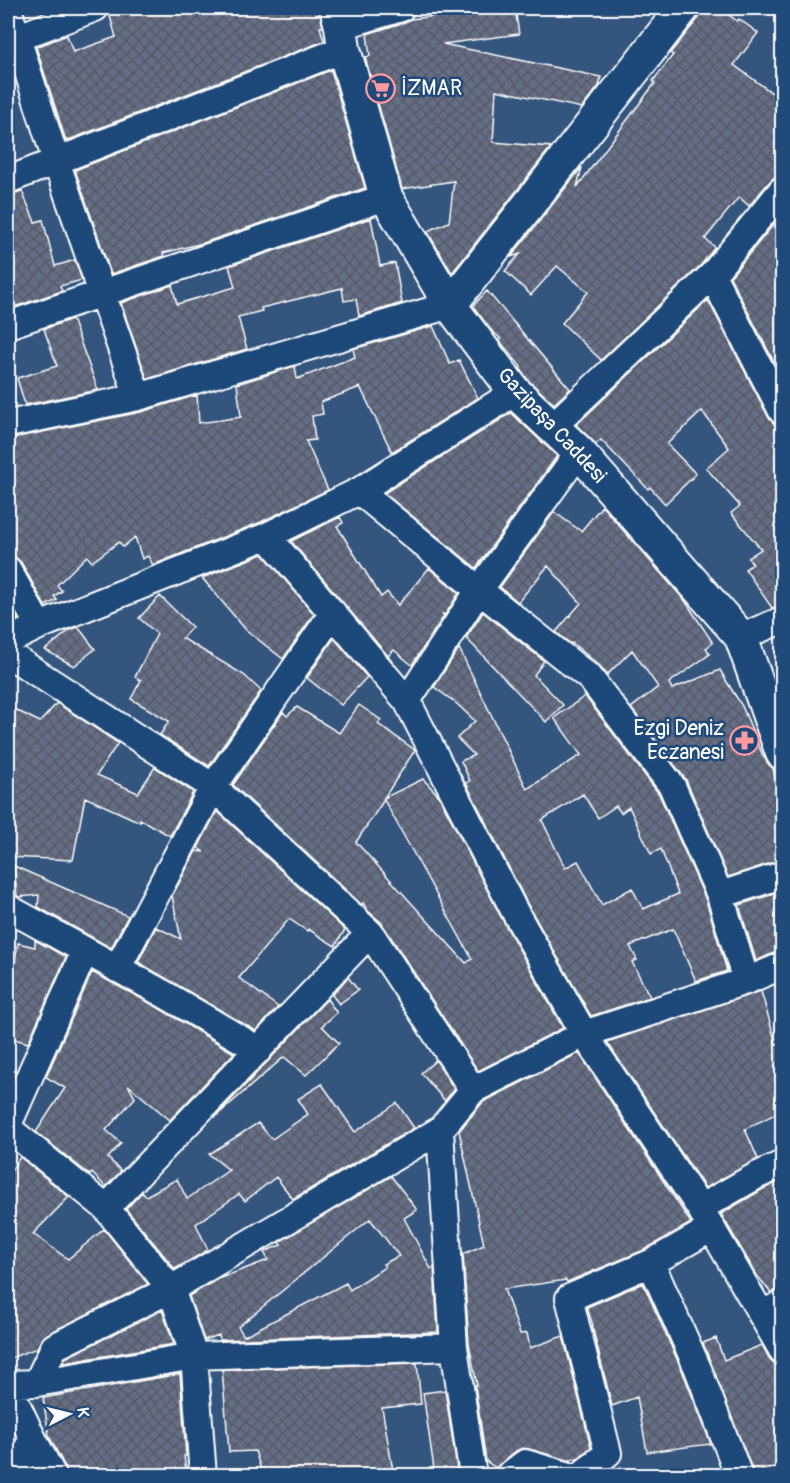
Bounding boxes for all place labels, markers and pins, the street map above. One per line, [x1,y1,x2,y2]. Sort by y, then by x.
supermarket icon: İZMAR [364,72,396,104]
place label: İZMAR [401,75,462,102]
place label: Ezgi Deniz Eczanesi [634,715,724,766]
pharmacy icon: Ezgi Deniz Eczanesi [729,724,761,756]

